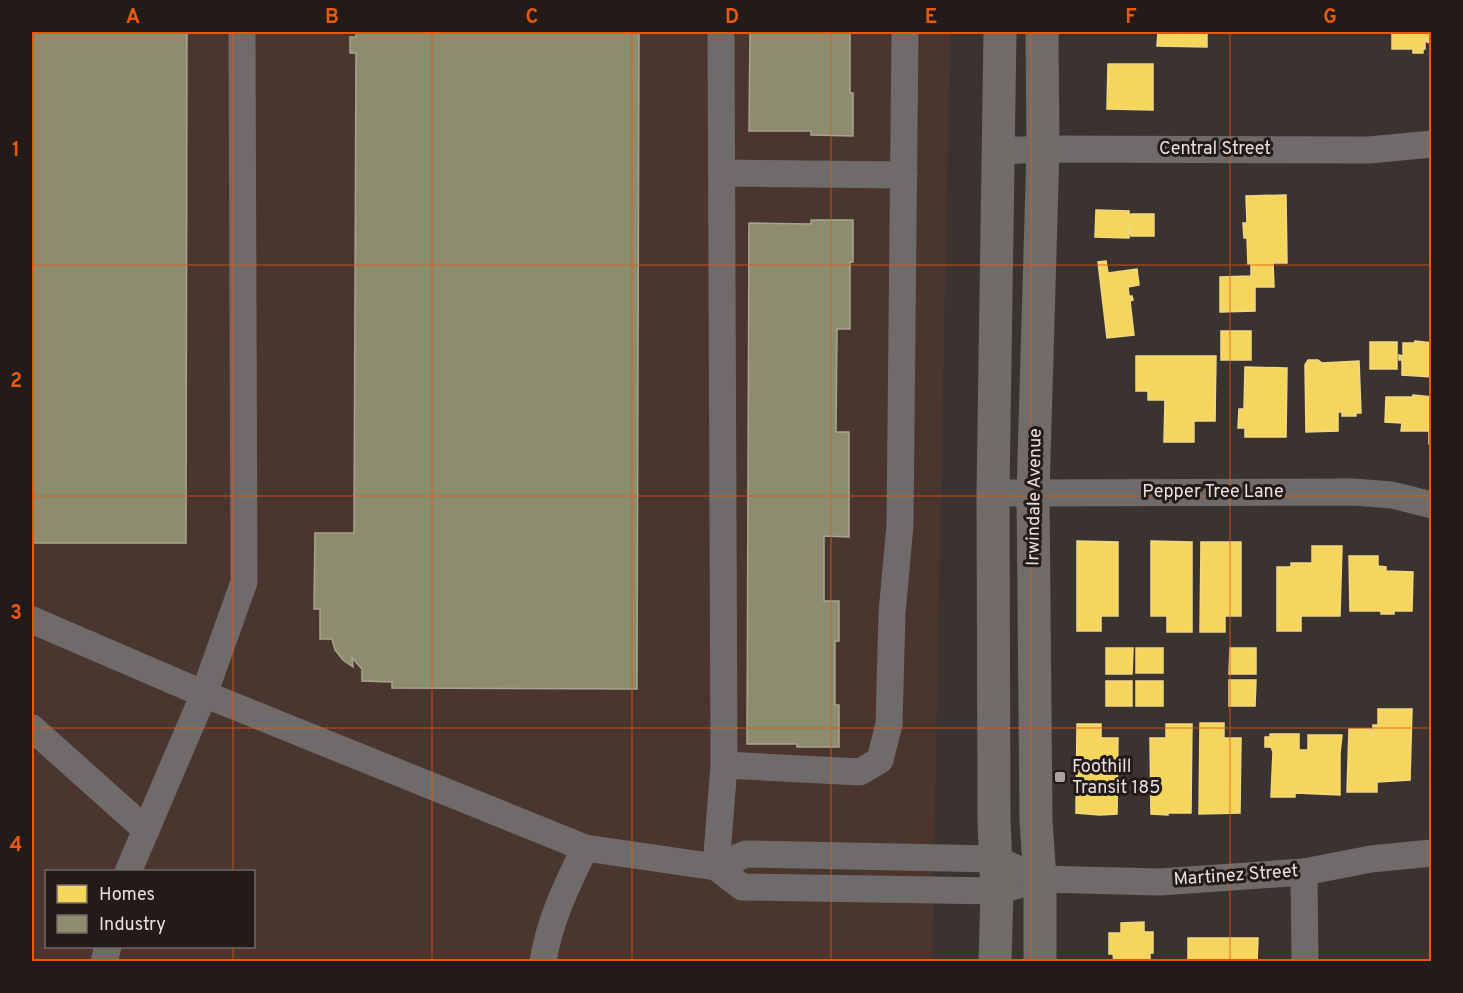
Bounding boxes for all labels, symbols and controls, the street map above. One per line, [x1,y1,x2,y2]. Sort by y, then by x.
text: A [126,5,140,31]
text: B [325,5,339,31]
text: C [526,5,538,31]
text: D [725,5,739,31]
text: E [925,5,937,31]
text: F [1125,5,1137,31]
text: G [1323,5,1337,31]
text: 1 [12,138,20,164]
street label: Central Street [1159,138,1271,161]
text: 2 [10,369,22,395]
street label: Irwindale Avenue [1022,428,1048,566]
street label: Pepper Tree Lane [1142,481,1284,504]
text: 3 [10,601,22,627]
place label: Foothill Transit 185 [1072,756,1160,800]
marker: Foothill Transit 185 [1053,770,1067,784]
text: 4 [10,833,22,859]
street label: Martinez Street [1173,860,1299,892]
legend [45,870,255,948]
text: Homes [99,884,155,907]
text: Industry [99,914,166,937]

